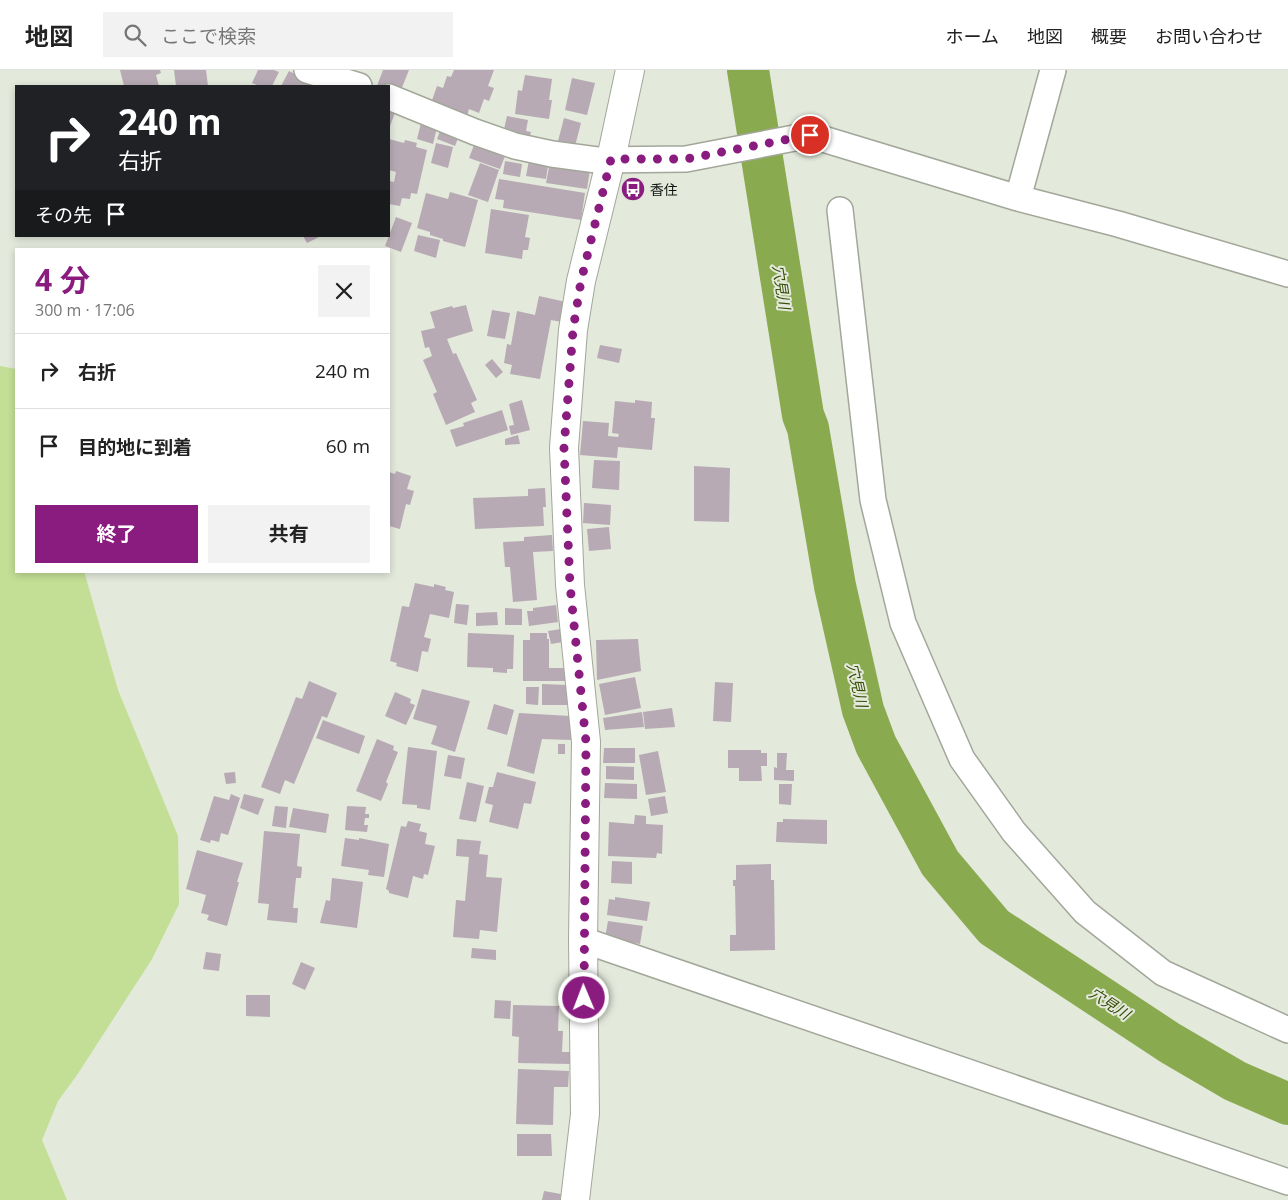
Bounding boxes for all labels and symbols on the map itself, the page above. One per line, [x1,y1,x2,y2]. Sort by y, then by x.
pin [789,114,831,156]
bus stop icon: 香住 [620,176,646,202]
place label: 香住 [650,180,678,199]
water label: 穴見川 [769,263,796,313]
water label: 穴見川 [843,661,873,711]
position arrow [557,971,609,1023]
water label: 穴見川 [1086,982,1136,1025]

